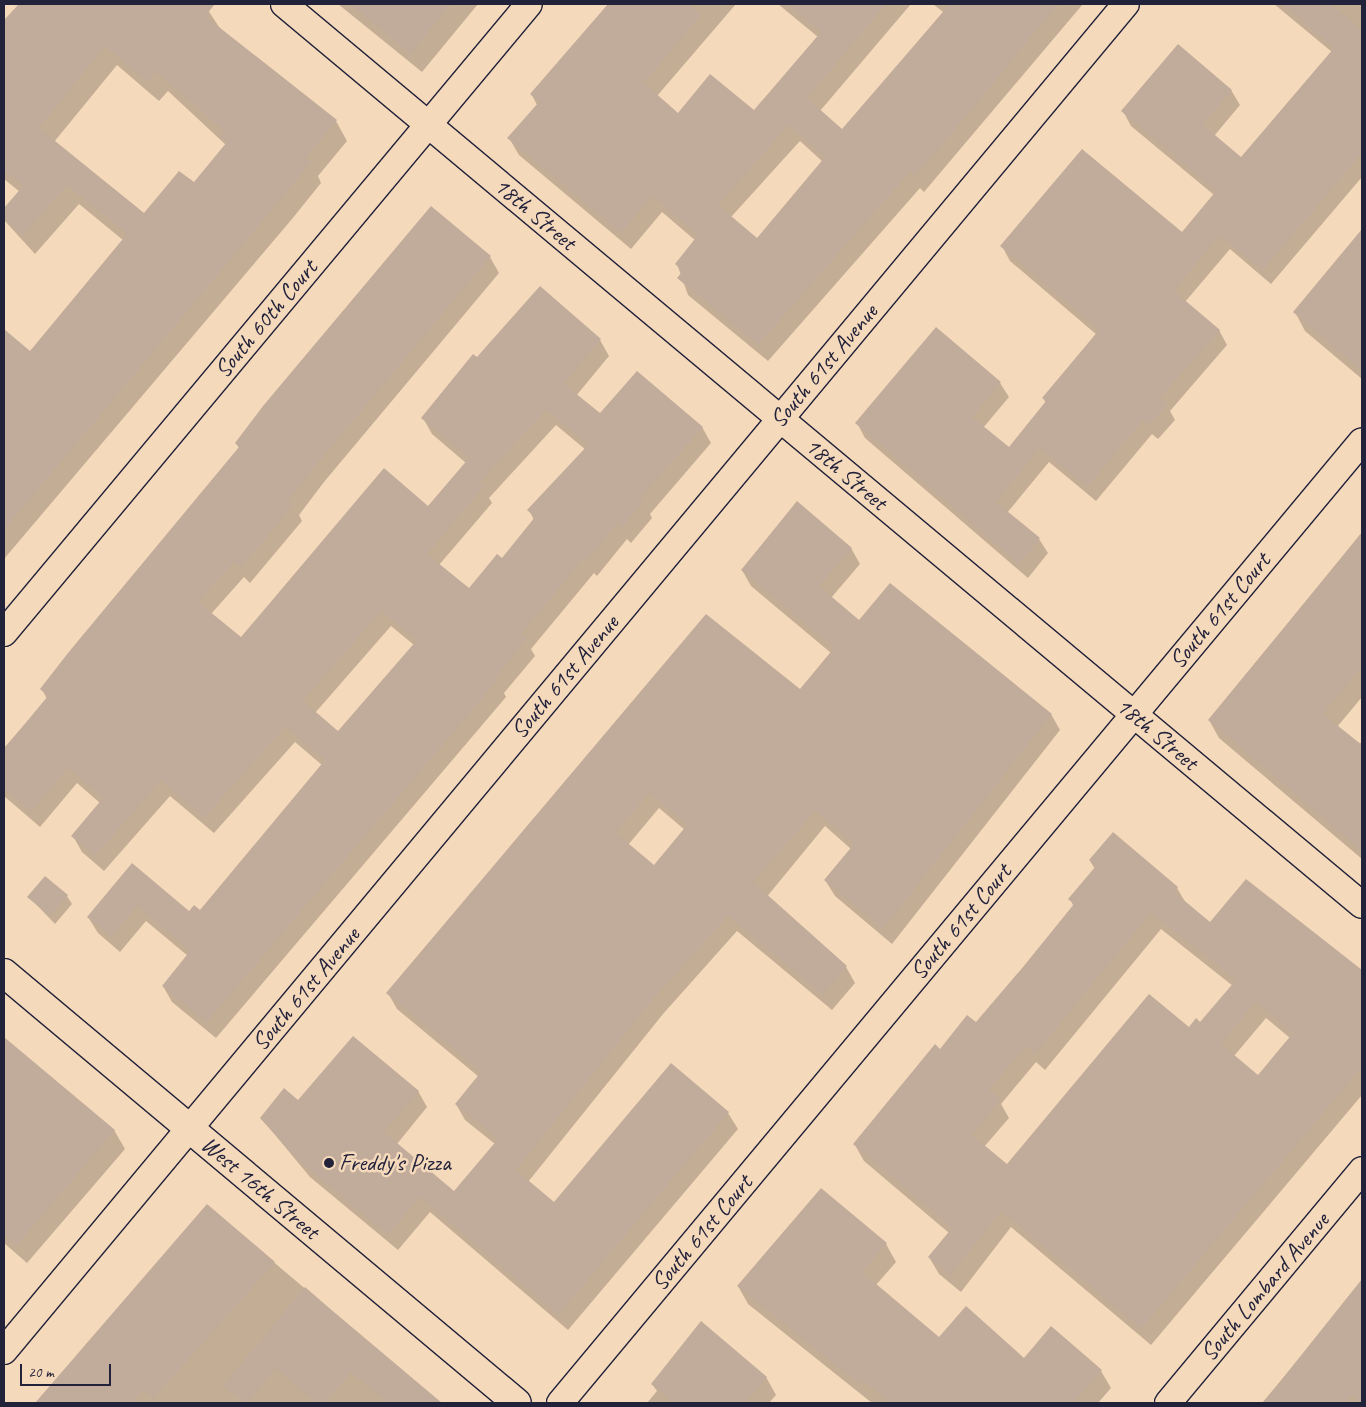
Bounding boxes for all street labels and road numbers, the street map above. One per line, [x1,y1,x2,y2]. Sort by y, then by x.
street label: 18th Street [488,171,582,257]
street label: South 60th Court [208,254,324,384]
street label: South 61st Avenue [764,298,884,434]
street label: 18th Street [799,431,893,517]
street label: South 61st Court [1163,547,1277,675]
street label: South 61st Avenue [505,609,625,745]
street label: 18th Street [1110,691,1204,777]
street label: South 61st Court [904,858,1018,986]
street label: South 61st Avenue [246,921,366,1057]
street label: West 16th Street [195,1130,325,1246]
street label: South 61st Court [645,1169,759,1297]
street label: South Lombard Avenue [1195,1207,1335,1367]

